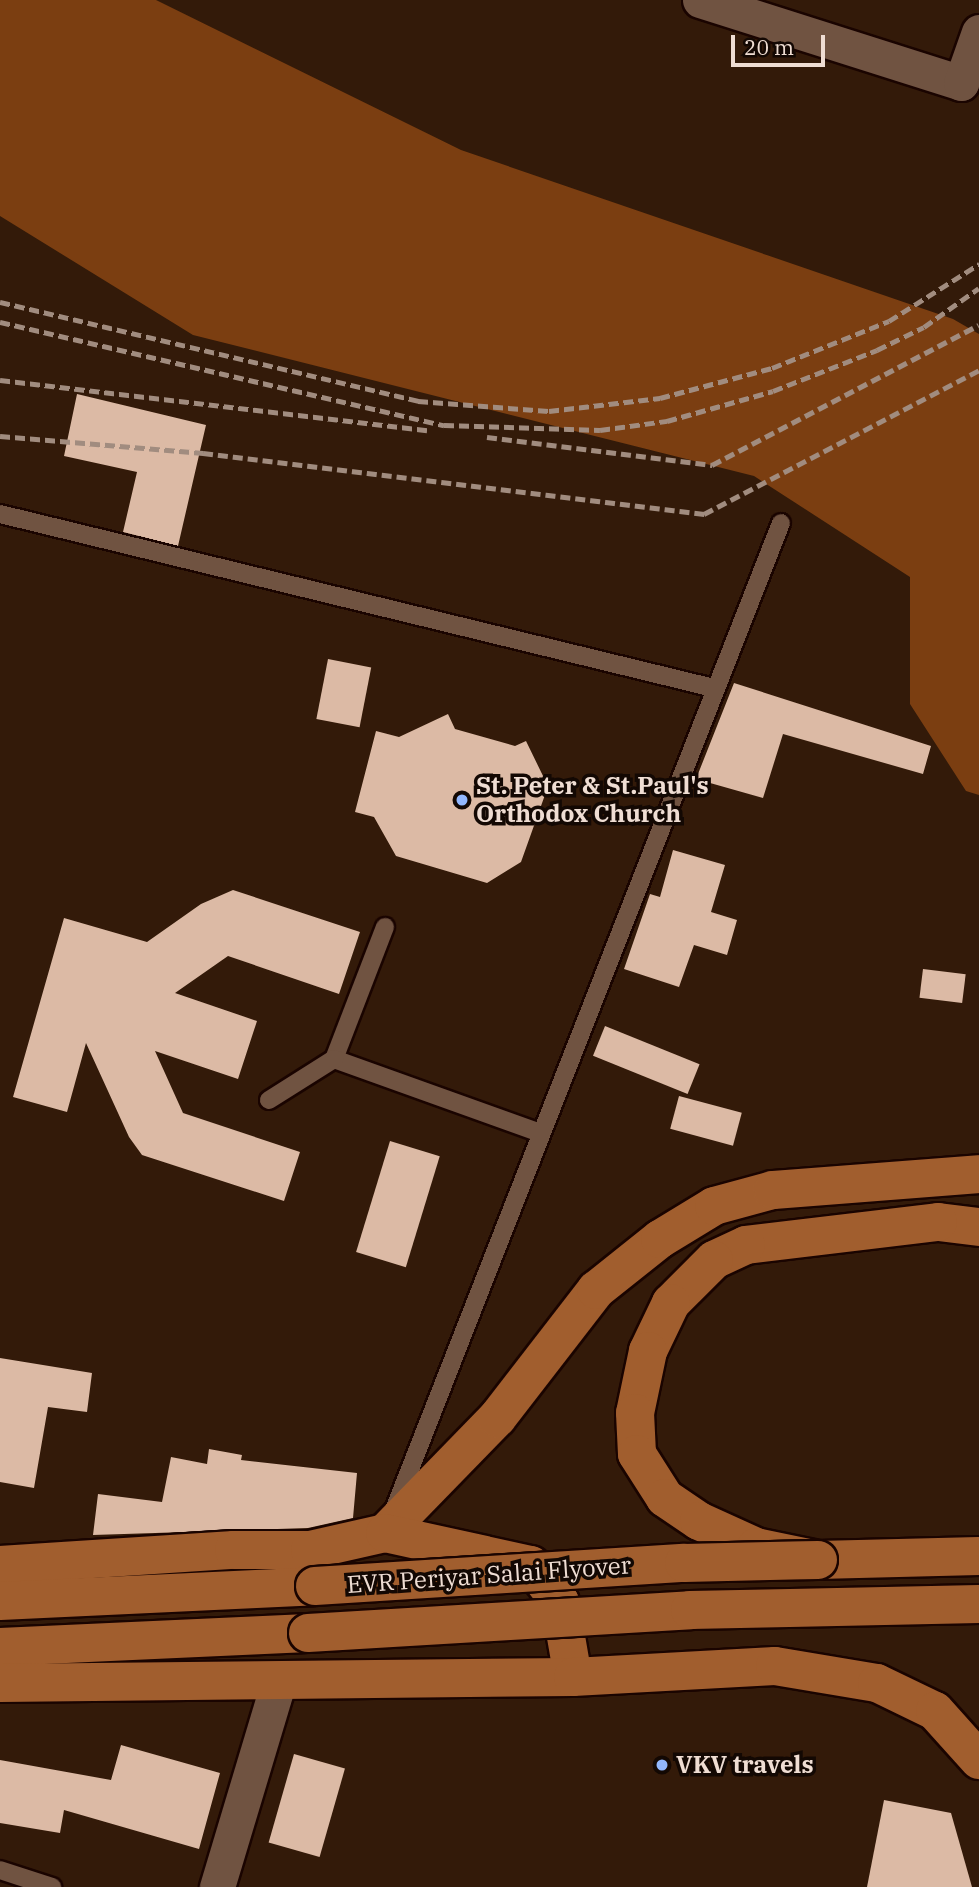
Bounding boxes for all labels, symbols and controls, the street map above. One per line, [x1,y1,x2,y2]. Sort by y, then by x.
scale bar [734,21,828,65]
text: 20 m [744,33,794,61]
place label: St. Peter & St.Paul's Orthodox Church [476,772,709,828]
marker: St. Peter & St.Paul's Orthodox Church [454,792,470,808]
street label: EVR Periyar Salai Flyover [346,1551,632,1599]
place label: VKV travels [676,1751,814,1779]
marker: VKV travels [654,1757,670,1773]

